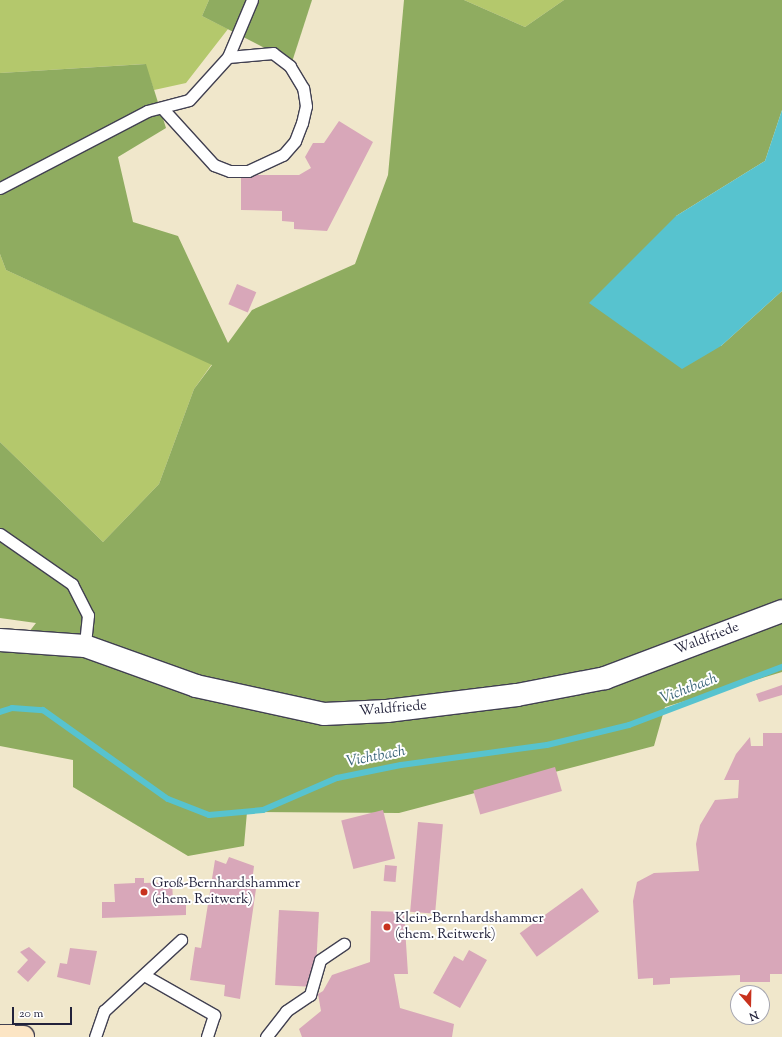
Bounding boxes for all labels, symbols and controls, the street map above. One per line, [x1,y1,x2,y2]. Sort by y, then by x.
street label: Waldfriede [672,619,742,659]
water label: Vichtbach [658,670,720,708]
street label: Waldfriede [359,698,427,720]
water label: Vichtbach [345,742,407,772]
place label: Groß-Bernhardshammer (ehem. Reitwerk) [152,876,300,908]
marker: Groß-Bernhardshammer (ehem. Reitwerk) [139,887,149,897]
place label: Klein-Bernhardshammer (ehem. Reitwerk) [395,911,544,944]
marker: Klein-Bernhardshammer (ehem. Reitwerk) [382,922,392,932]
north arrow [730,985,770,1025]
scale bar [14,999,74,1025]
text: 20 m [19,1005,43,1023]
text: N [747,1006,761,1024]

